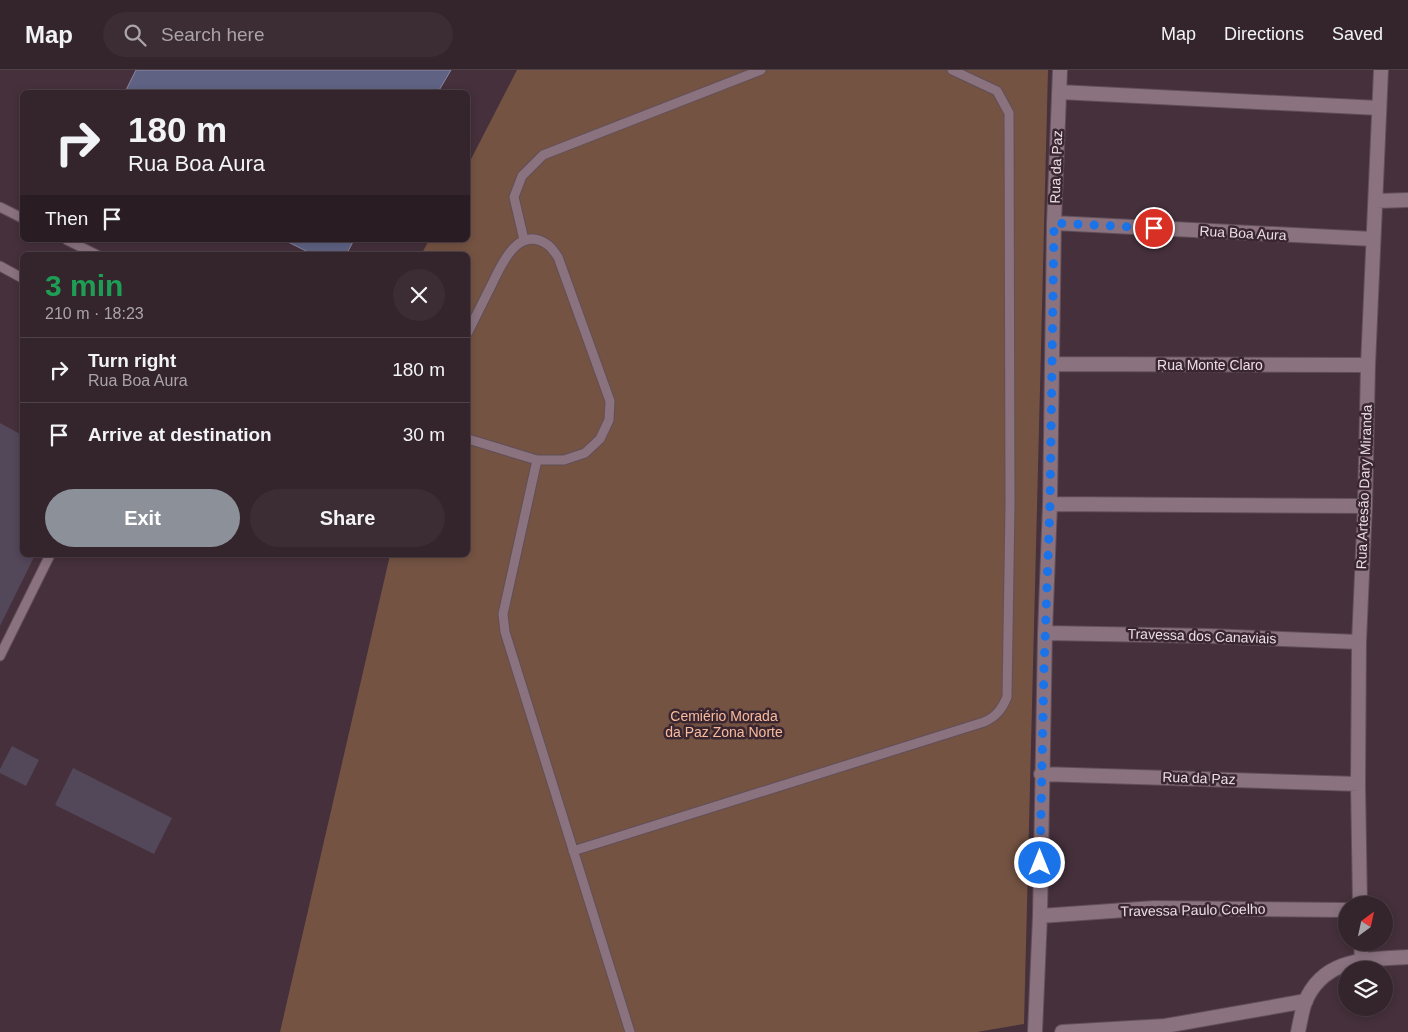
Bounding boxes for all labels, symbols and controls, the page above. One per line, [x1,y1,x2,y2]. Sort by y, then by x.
search box [103,12,453,57]
text: Map [25,21,73,48]
icon: search [121,21,149,49]
text: Search here [161,24,265,45]
text: Map [1161,24,1196,44]
text: Directions [1224,24,1304,44]
text: Saved [1332,24,1383,44]
icon: right [45,110,110,175]
text: 180 m [128,110,227,149]
street label: Rua da Paz [1047,130,1065,204]
text: Rua Boa Aura [128,151,265,176]
icon: arrive [98,205,126,233]
pin [1133,207,1175,249]
text: Then [45,208,88,229]
icon: arrive [1140,214,1168,242]
street label: Rua Boa Aura [1199,223,1287,243]
text: 3 min [45,269,123,302]
button: close [393,269,445,321]
text: 210 m · 18:23 [45,305,144,322]
text: Turn right [88,350,176,371]
icon: right [45,356,73,384]
street label: Rua Monte Claro [1157,357,1263,373]
text: 180 m [392,359,445,380]
text: Rua Boa Aura [88,372,188,389]
street label: Rua Artesão Dary Miranda [1353,404,1375,570]
icon: arrive [45,421,73,449]
text: Arrive at destination [88,424,272,445]
text: 30 m [403,424,445,445]
button: Exit [45,489,240,547]
button: Share [250,489,445,547]
street label: Travessa dos Canaviais [1127,625,1277,647]
park label: Cemiério Morada da Paz Zona Norte [665,708,783,740]
street label: Rua da Paz [1162,769,1236,787]
position arrow [1013,836,1065,888]
north arrow [1338,896,1392,951]
map controls [1338,896,1393,1016]
street label: Travessa Paulo Coelho [1120,901,1266,919]
button: layers [1338,961,1393,1016]

